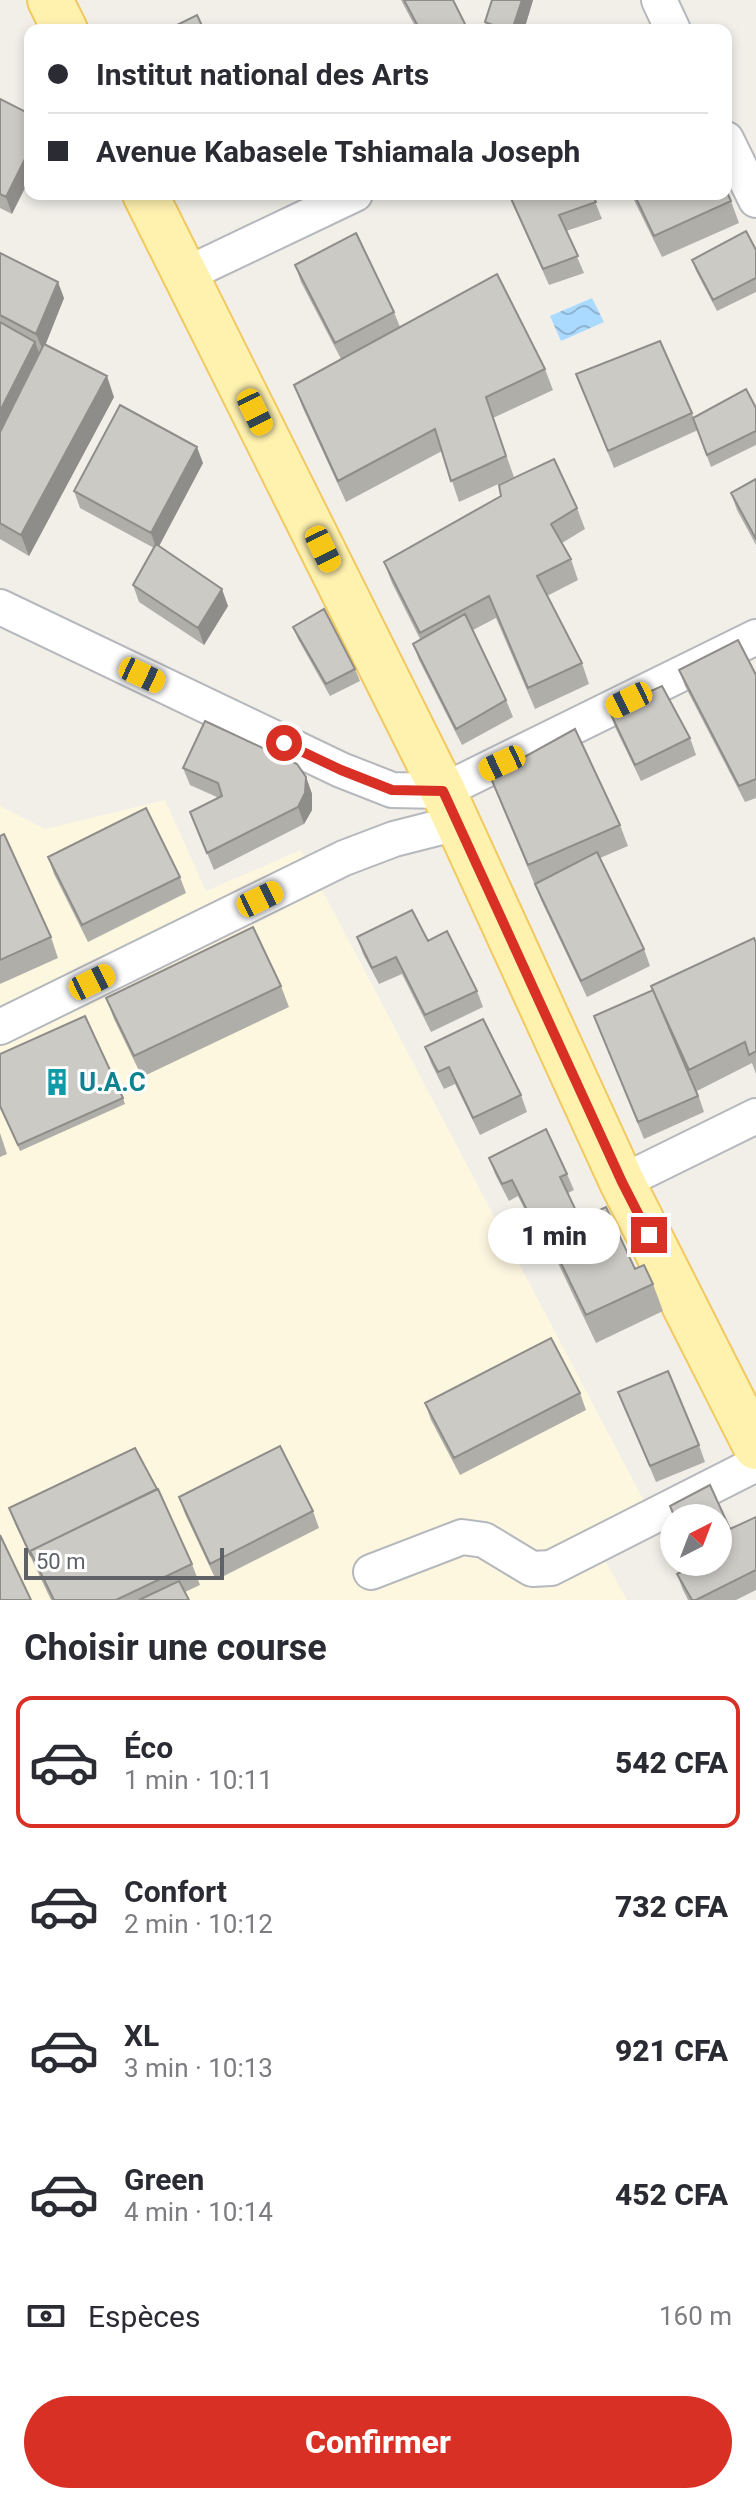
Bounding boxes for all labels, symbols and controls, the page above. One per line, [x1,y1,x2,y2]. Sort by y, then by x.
text: Institut national des Arts [96,57,429,92]
text: Avenue Kabasele Tshiamala Joseph [96,134,580,169]
car [234,385,276,439]
car [302,522,344,576]
car [115,654,169,696]
car [602,679,656,721]
route start [266,725,302,761]
car [475,742,529,784]
car [233,878,287,920]
car [65,961,119,1003]
building icon: U.A.C [42,1067,72,1097]
place label: U.A.C [79,1067,146,1097]
callout: 1 min [489,1207,621,1263]
route end [631,1217,667,1253]
text: 1 min [521,1221,587,1251]
north arrow [660,1504,732,1576]
map controls [660,1504,732,1576]
scale bar [24,1544,224,1580]
text: 50 m [36,1549,85,1574]
text: Choisir une course [24,1627,327,1669]
icon: car [28,1726,100,1798]
text: Éco [124,1730,173,1765]
text: 542 CFA [615,1745,728,1780]
text: 1 min · 10:11 [124,1765,273,1795]
icon: car [28,1870,100,1942]
text: Confort [124,1874,227,1909]
text: 732 CFA [615,1889,728,1924]
text: 2 min · 10:12 [124,1909,273,1939]
icon: car [28,2014,100,2086]
text: XL [124,2018,159,2053]
text: 921 CFA [615,2033,728,2068]
text: 3 min · 10:13 [124,2053,273,2083]
icon: car [28,2158,100,2230]
text: Green [124,2162,204,2197]
text: 452 CFA [615,2177,728,2212]
text: 4 min · 10:14 [124,2197,273,2227]
icon: cash [24,2294,68,2338]
text: Espèces [88,2299,200,2334]
text: 160 m [659,2301,732,2331]
button: Confirmer [24,2396,732,2488]

